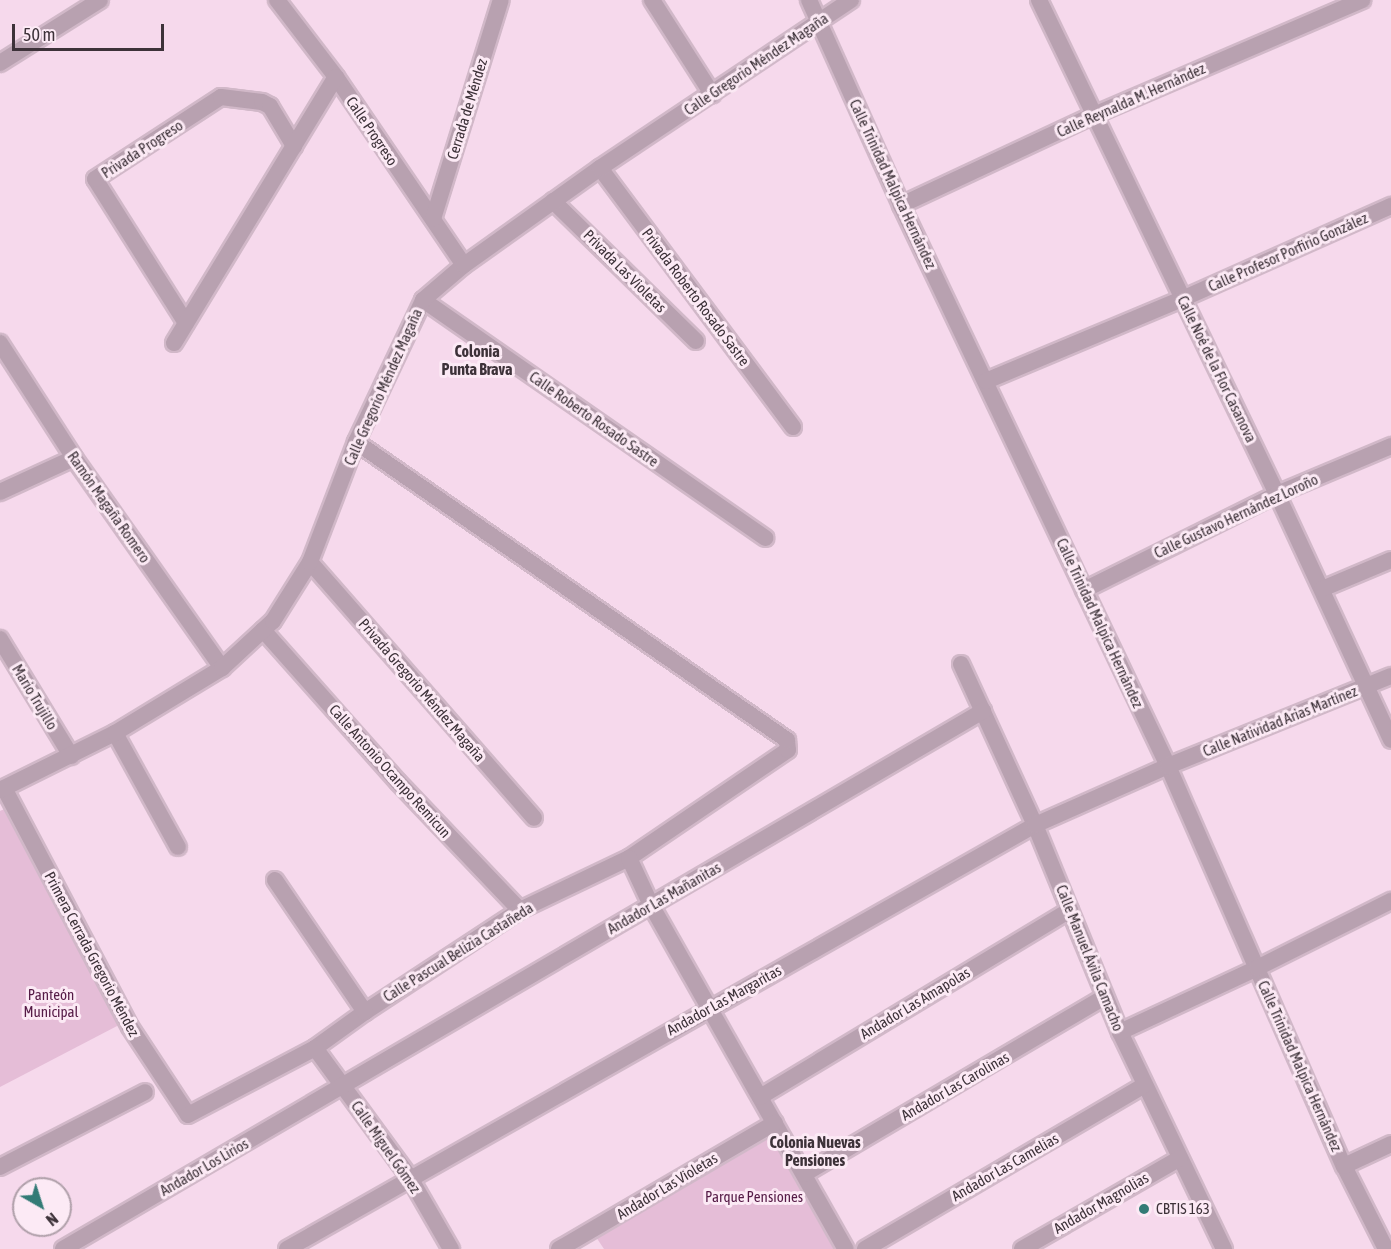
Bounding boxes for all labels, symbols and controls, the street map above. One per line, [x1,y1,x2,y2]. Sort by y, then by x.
street label: Calle Gregorio Méndez Magaña [681,9,831,119]
scale bar [15,12,166,50]
text: 50 m [23,24,55,45]
street label: Cerrada de Méndez [443,56,491,162]
street label: Calle Reynalda M. Hernández [1054,59,1208,141]
street label: Calle Progreso [342,93,402,169]
street label: Calle Trinidad Malpica Hernández [846,96,940,272]
street label: Privada Progreso [98,116,186,182]
street label: Calle Profesor Porfirio González [1205,209,1371,295]
street label: Privada Roberto Rosado Sastre [638,225,754,369]
street label: Privada Las Violetas [580,226,670,316]
street label: Calle Noé de la Flor Casanova [1174,293,1260,445]
street label: Calle Gregorio Méndez Magaña [340,306,426,468]
district label: Colonia Punta Brava [442,341,512,379]
street label: Calle Roberto Rosado Sastre [526,368,662,470]
street label: Ramón Magaña Romero [64,448,154,566]
street label: Calle Gustavo Hernández Loroño [1151,470,1321,562]
street label: Calle Trinidad Malpica Hernández [1053,535,1147,711]
street label: Privada Gregorio Méndez Magaña [355,615,489,765]
street label: Mario Trujillo [8,661,62,733]
street label: Calle Natividad Arias Martínez [1200,682,1360,760]
street label: Calle Antonio Ocampo Remicun [325,701,455,841]
street label: Andador Las Mañanitas [604,858,724,938]
street label: Primera Cerrada Gregorio Méndez [41,869,143,1039]
street label: Calle Manuel Ávila Camacho [1052,882,1128,1034]
street label: Calle Pascual Belizia Castañeda [380,898,536,1006]
street label: Andador Las Margaritas [664,961,784,1039]
street label: Andador Las Amapolas [857,963,973,1043]
street label: Calle Trinidad Malpica Hernández [1254,978,1346,1154]
park label: Panteón Municipal [23,985,79,1020]
street label: Andador Las Carolinas [898,1048,1012,1124]
street label: Calle Miguel Gómez [348,1097,424,1197]
street label: Andador Las Camelias [948,1129,1062,1205]
district label: Colonia Nuevas Pensiones [769,1132,861,1170]
street label: Andador Los Lirios [157,1134,251,1200]
street label: Andador Las Violetas [613,1149,721,1223]
street label: Andador Magnolias [1050,1168,1152,1238]
north arrow [12,1177,72,1237]
park label: Parque Pensiones [705,1188,803,1206]
place label: CBTIS 163 [1156,1200,1210,1218]
marker: CBTIS 163 [1137,1202,1151,1216]
text: N [43,1209,61,1229]

